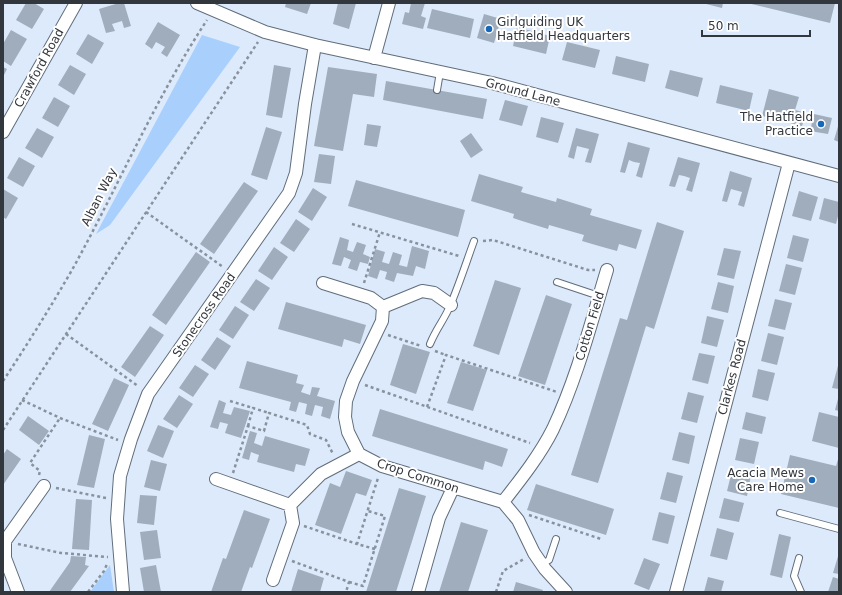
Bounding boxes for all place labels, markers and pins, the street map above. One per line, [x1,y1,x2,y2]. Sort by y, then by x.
place label: Girlguiding UK Hatfield Headquarters [497,15,630,43]
marker: Girlguiding UK Hatfield Headquarters [484,24,494,34]
place label: The Hatfield Practice [739,110,813,138]
marker: The Hatfield Practice [816,119,826,129]
place label: Acacia Mews Care Home [727,466,804,494]
marker: Acacia Mews Care Home [807,475,817,485]

